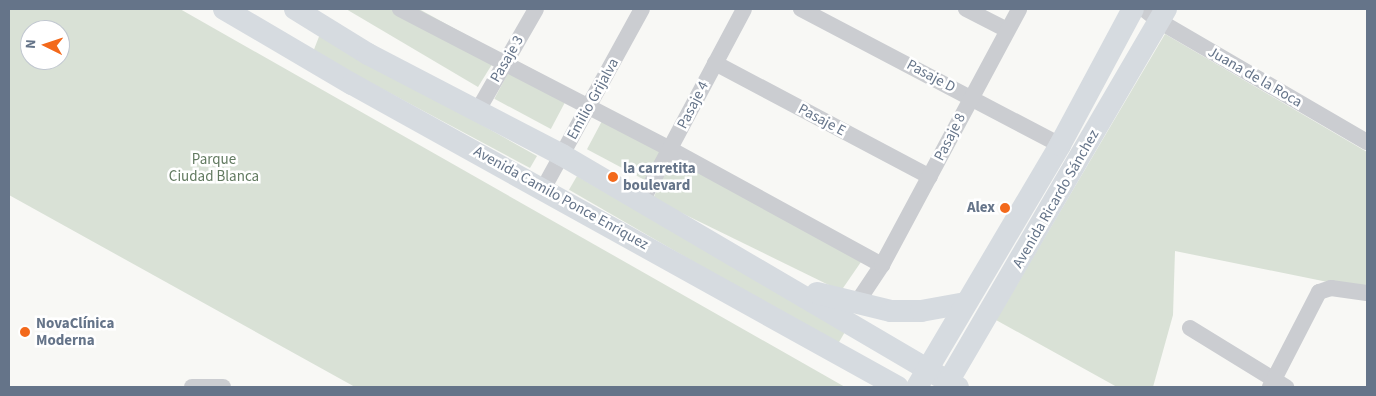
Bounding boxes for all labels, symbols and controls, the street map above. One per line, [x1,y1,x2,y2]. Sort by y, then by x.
north arrow [20,20,70,70]
street label: Pasaje 3 [486,32,528,86]
text: N [21,39,41,49]
street label: Juana de la Roca [1205,43,1305,111]
street label: Emilio Grijalva [563,55,623,143]
street label: Pasaje D [904,56,958,96]
street label: Pasaje 4 [673,78,713,132]
street label: Pasaje E [795,100,849,140]
street label: Pasaje 8 [930,110,970,164]
street label: Avenida Ricardo Sánchez [1009,127,1103,271]
street label: Avenida Camilo Ponce Enriquez [470,142,652,254]
park label: Parque Ciudad Blanca [169,150,259,185]
place label: la carretita boulevard [623,159,696,194]
marker: la carretita boulevard [607,171,619,183]
place label: Alex [967,199,995,217]
marker: Alex [999,202,1011,214]
place label: NovaClínica Moderna [36,314,114,349]
marker: NovaClínica Moderna [18,325,32,339]

